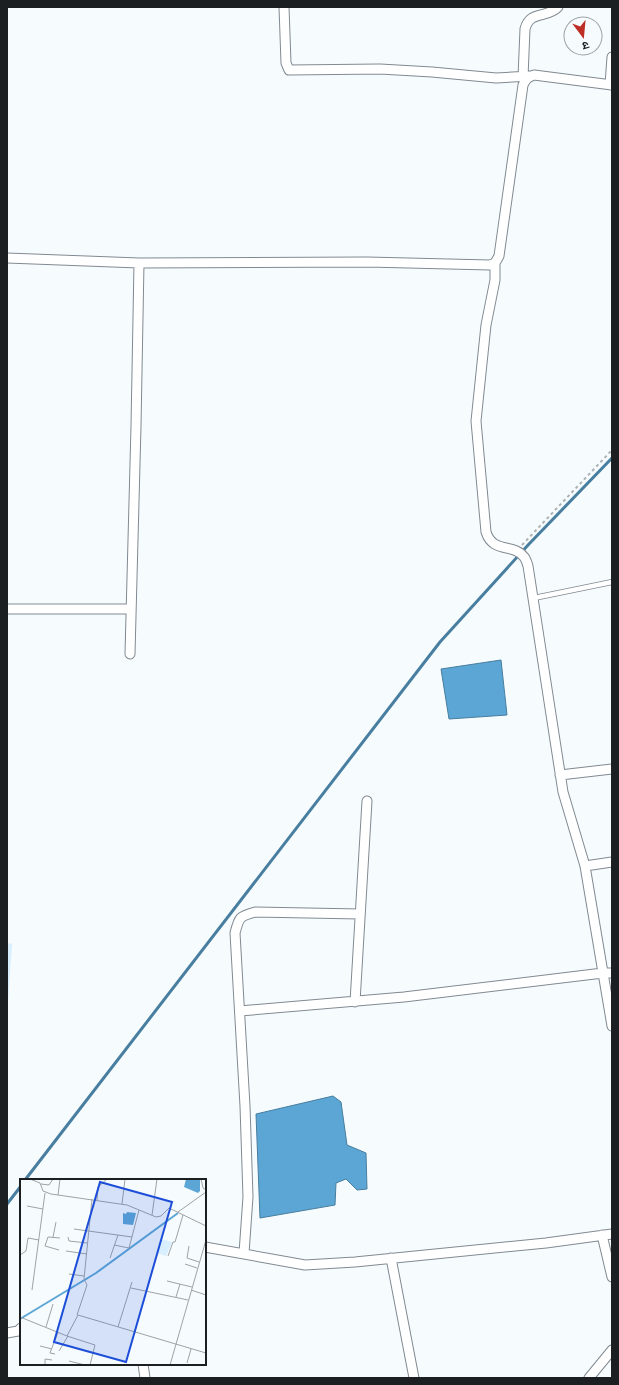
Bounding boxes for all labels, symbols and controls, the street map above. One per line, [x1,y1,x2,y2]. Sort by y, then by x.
north arrow [563,16,603,56]
text: उ [580,36,591,54]
inset map [20,1179,206,1365]

